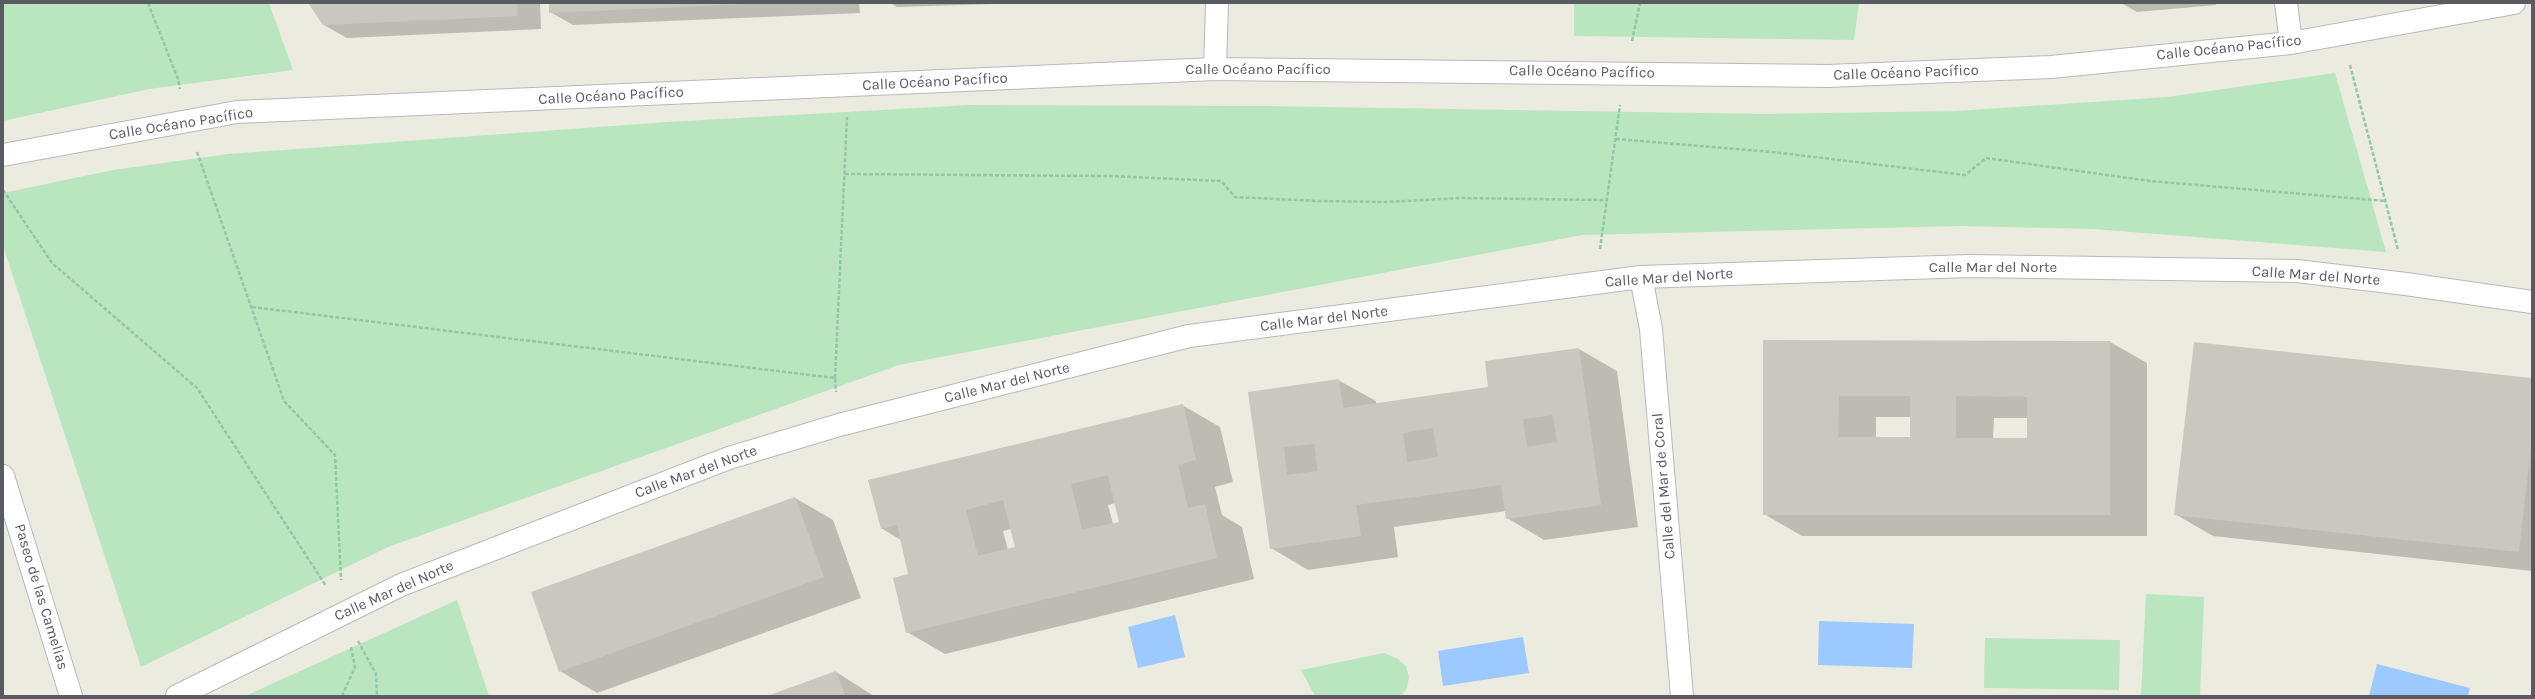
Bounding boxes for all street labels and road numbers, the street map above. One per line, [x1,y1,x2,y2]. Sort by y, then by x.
street label: Calle Océano Pacífico [2156,31,2302,65]
street label: Calle Océano Pacífico [1185,61,1331,79]
street label: Calle Océano Pacífico [1833,61,1979,85]
street label: Calle Océano Pacífico [1509,62,1655,82]
street label: Calle Océano Pacífico [862,69,1008,95]
street label: Calle Océano Pacífico [538,83,684,109]
street label: Calle Océano Pacífico [108,104,254,144]
street label: Calle Mar del Norte [1929,259,2057,277]
street label: Calle Mar del Norte [2251,263,2381,289]
street label: Calle Mar del Norte [1604,265,1734,291]
street label: Calle Mar del Norte [1259,302,1389,336]
street label: Calle Mar del Norte [942,359,1072,407]
street label: Calle del Mar de Coral [1649,412,1679,560]
street label: Calle Mar del Norte [632,442,760,502]
street label: Paseo de las Camelias [10,522,72,672]
street label: Calle Mar del Norte [332,557,456,625]

